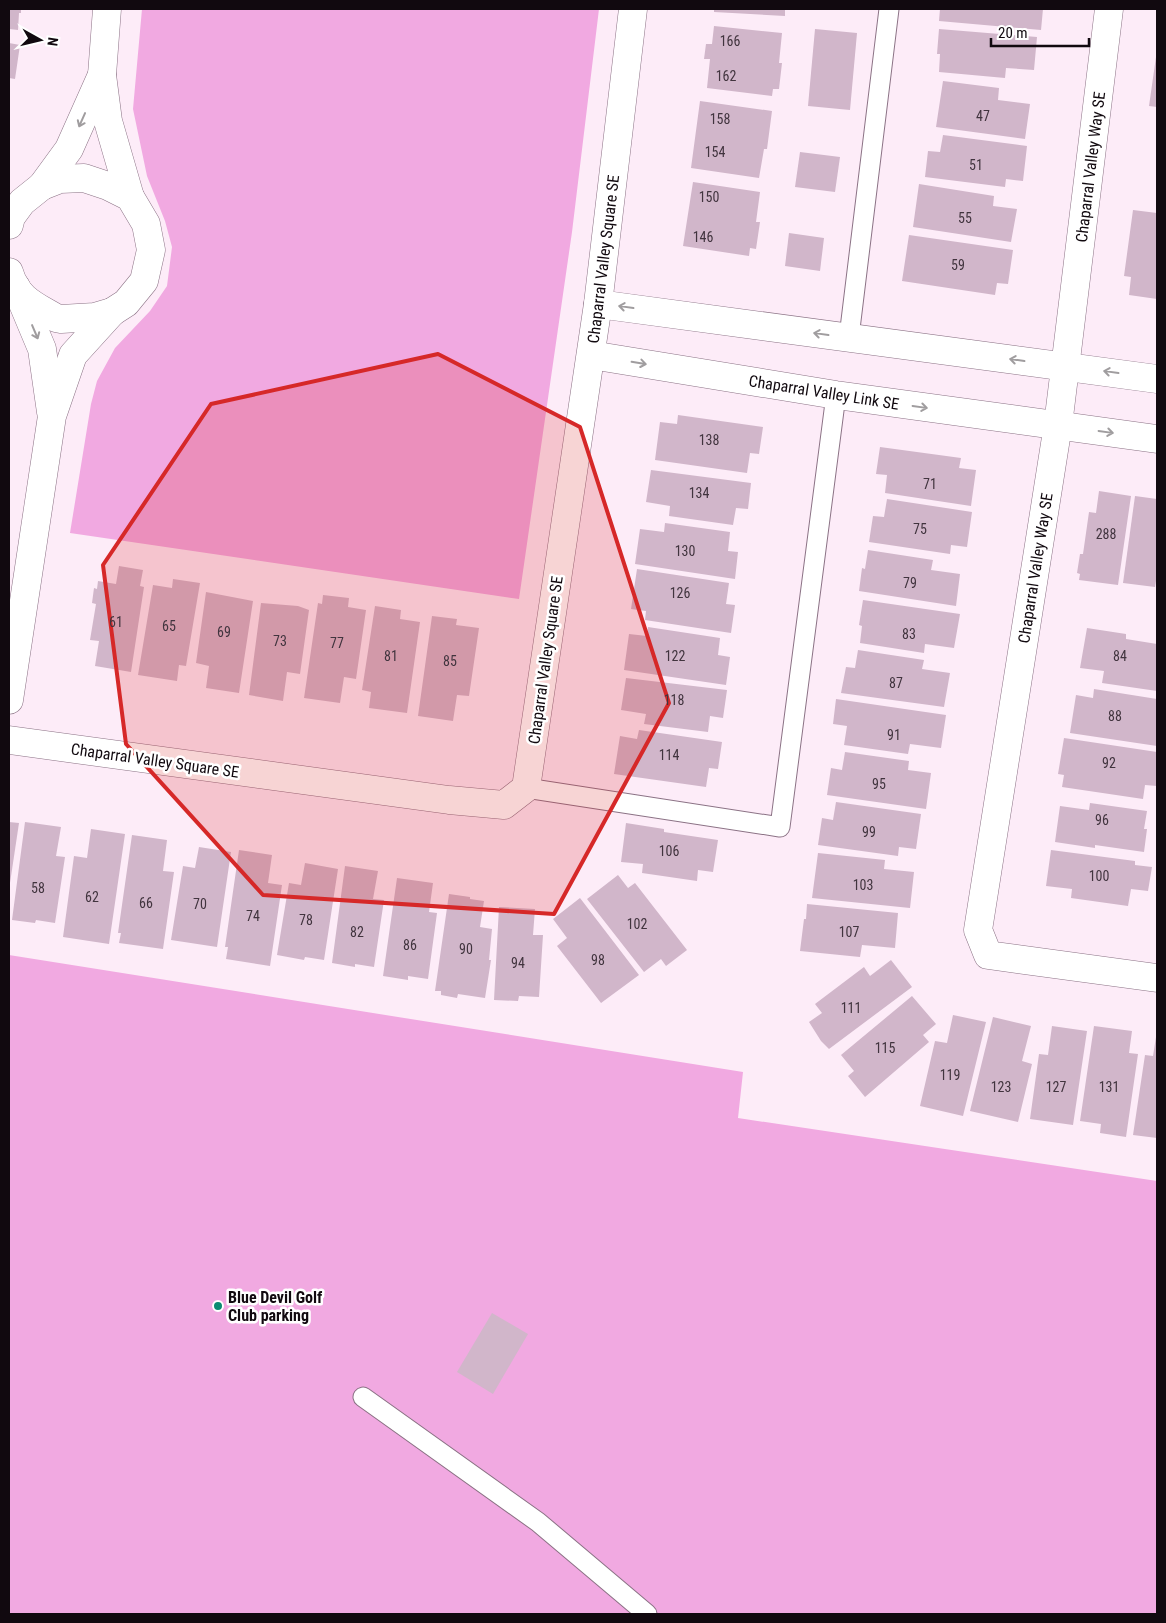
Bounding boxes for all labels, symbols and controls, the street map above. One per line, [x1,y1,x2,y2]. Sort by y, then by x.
north arrow [15,15,65,65]
scale bar [991,15,1088,47]
text: 20 m [998,24,1028,42]
house number: 166 [720,33,740,49]
text: N [44,36,61,47]
house number: 162 [716,68,736,84]
street label: Chaparral Valley Way SE [1072,90,1109,244]
house number: 47 [976,108,990,124]
house number: 158 [710,111,730,127]
one-way arrow [77,112,87,127]
house number: 154 [705,144,725,160]
house number: 51 [969,157,983,173]
street label: Chaparral Valley Square SE [584,174,623,344]
house number: 150 [699,189,719,205]
house number: 55 [958,210,972,226]
house number: 146 [693,229,713,245]
house number: 59 [951,257,965,273]
one-way arrow [618,302,634,312]
one-way arrow [30,324,40,339]
one-way arrow [814,328,830,338]
one-way arrow [1010,354,1026,364]
one-way arrow [630,358,646,368]
one-way arrow [1104,367,1120,377]
street label: Chaparral Valley Link SE [747,371,901,414]
one-way arrow [912,402,928,412]
one-way arrow [1098,427,1114,437]
house number: 138 [699,432,719,448]
house number: 71 [923,476,937,492]
house number: 134 [689,485,709,501]
street label: Chaparral Valley Way SE [1014,492,1057,645]
house number: 75 [913,521,927,537]
house number: 288 [1096,526,1116,542]
house number: 130 [675,543,695,559]
street label: Chaparral Valley Square SE [524,575,567,745]
house number: 79 [903,575,917,591]
house number: 126 [670,585,690,601]
house number: 61 [109,614,123,630]
house number: 65 [162,618,176,634]
house number: 69 [217,624,231,640]
house number: 83 [902,626,916,642]
house number: 73 [273,633,287,649]
house number: 77 [330,635,344,651]
house number: 81 [384,648,398,664]
house number: 122 [665,648,685,664]
house number: 84 [1113,648,1127,664]
house number: 85 [443,653,457,669]
house number: 87 [889,675,903,691]
house number: 118 [664,692,684,708]
house number: 88 [1108,708,1122,724]
house number: 91 [887,727,901,743]
street label: Chaparral Valley Square SE [70,739,240,782]
house number: 114 [659,747,679,763]
house number: 92 [1102,755,1116,771]
house number: 95 [872,776,886,792]
house number: 96 [1095,812,1109,828]
house number: 99 [862,824,876,840]
house number: 106 [659,843,679,859]
house number: 100 [1089,868,1109,884]
house number: 103 [853,877,873,893]
house number: 58 [31,880,45,896]
house number: 62 [85,889,99,905]
house number: 66 [139,895,153,911]
house number: 70 [193,896,207,912]
house number: 74 [246,908,260,924]
house number: 78 [299,912,313,928]
house number: 102 [627,916,647,932]
house number: 82 [350,924,364,940]
house number: 107 [839,924,859,940]
house number: 86 [403,937,417,953]
house number: 90 [459,941,473,957]
house number: 98 [591,952,605,968]
house number: 94 [511,955,525,971]
house number: 111 [841,1000,861,1016]
house number: 115 [875,1040,895,1056]
house number: 119 [940,1067,960,1083]
house number: 123 [991,1079,1011,1095]
house number: 127 [1046,1079,1066,1095]
house number: 131 [1099,1079,1119,1095]
place label: Blue Devil Golf Club parking [228,1288,323,1325]
marker: Blue Devil Golf Club parking [212,1300,224,1312]

